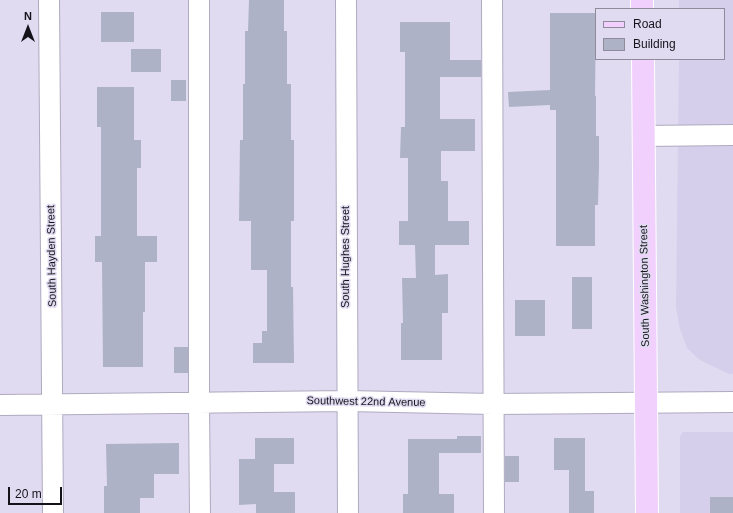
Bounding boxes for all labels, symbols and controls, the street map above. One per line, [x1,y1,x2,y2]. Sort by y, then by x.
north arrow [8,8,48,48]
legend [595,8,725,60]
text: N [24,10,32,22]
text: Road [633,17,662,31]
text: Building [633,37,676,51]
street label: South Hayden Street [45,205,59,307]
street label: South Hughes Street [339,206,353,308]
street label: South Washington Street [637,225,653,347]
street label: Southwest 22nd Avenue [306,394,426,410]
scale bar [10,479,64,505]
text: 20 m [15,487,42,501]

